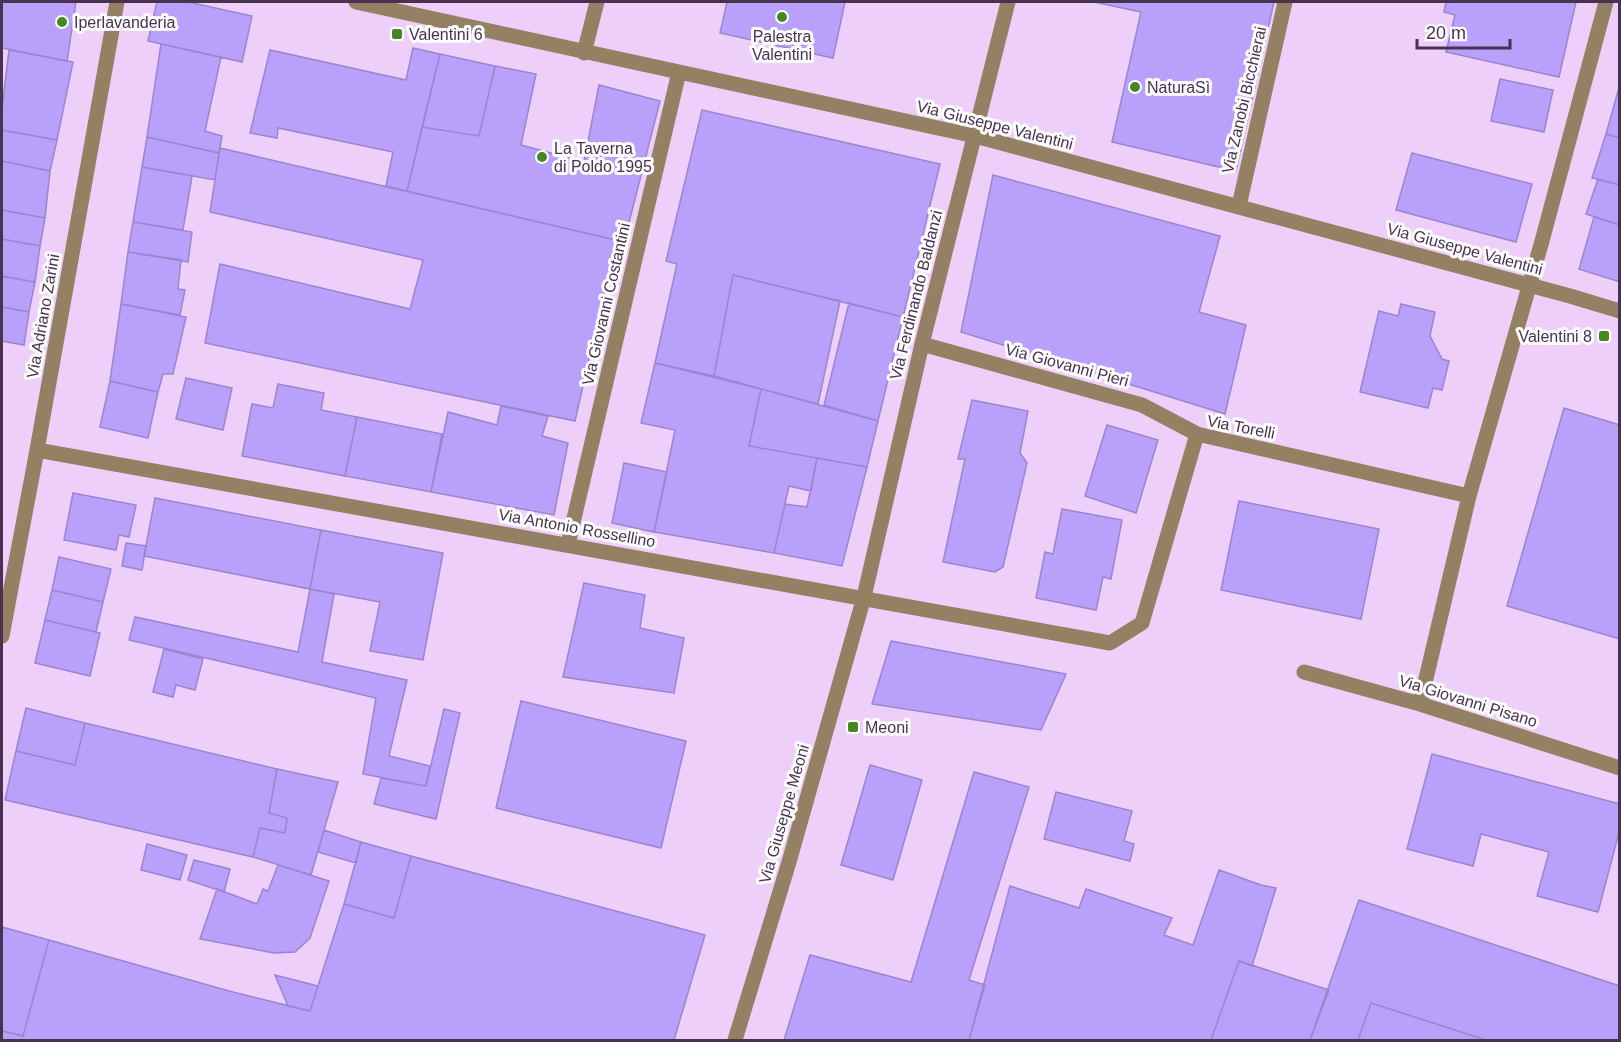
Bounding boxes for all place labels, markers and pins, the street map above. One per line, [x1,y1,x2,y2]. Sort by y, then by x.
marker: Palestra Valentini [775,10,789,24]
place label: Iperlavanderia [74,14,176,31]
marker: Iperlavanderia [55,15,69,29]
place label: Valentini 6 [409,26,483,43]
marker: Valentini 6 [390,27,404,41]
place label: Palestra Valentini [752,28,812,63]
place label: NaturaSì [1147,79,1210,96]
marker: NaturaSì [1128,80,1142,94]
place label: La Taverna di Poldo 1995 [554,140,652,175]
marker: La Taverna di Poldo 1995 [535,150,549,164]
place label: Valentini 8 [1518,328,1592,345]
marker: Valentini 8 [1597,329,1611,343]
place label: Meoni [865,719,909,736]
marker: Meoni [846,720,860,734]

